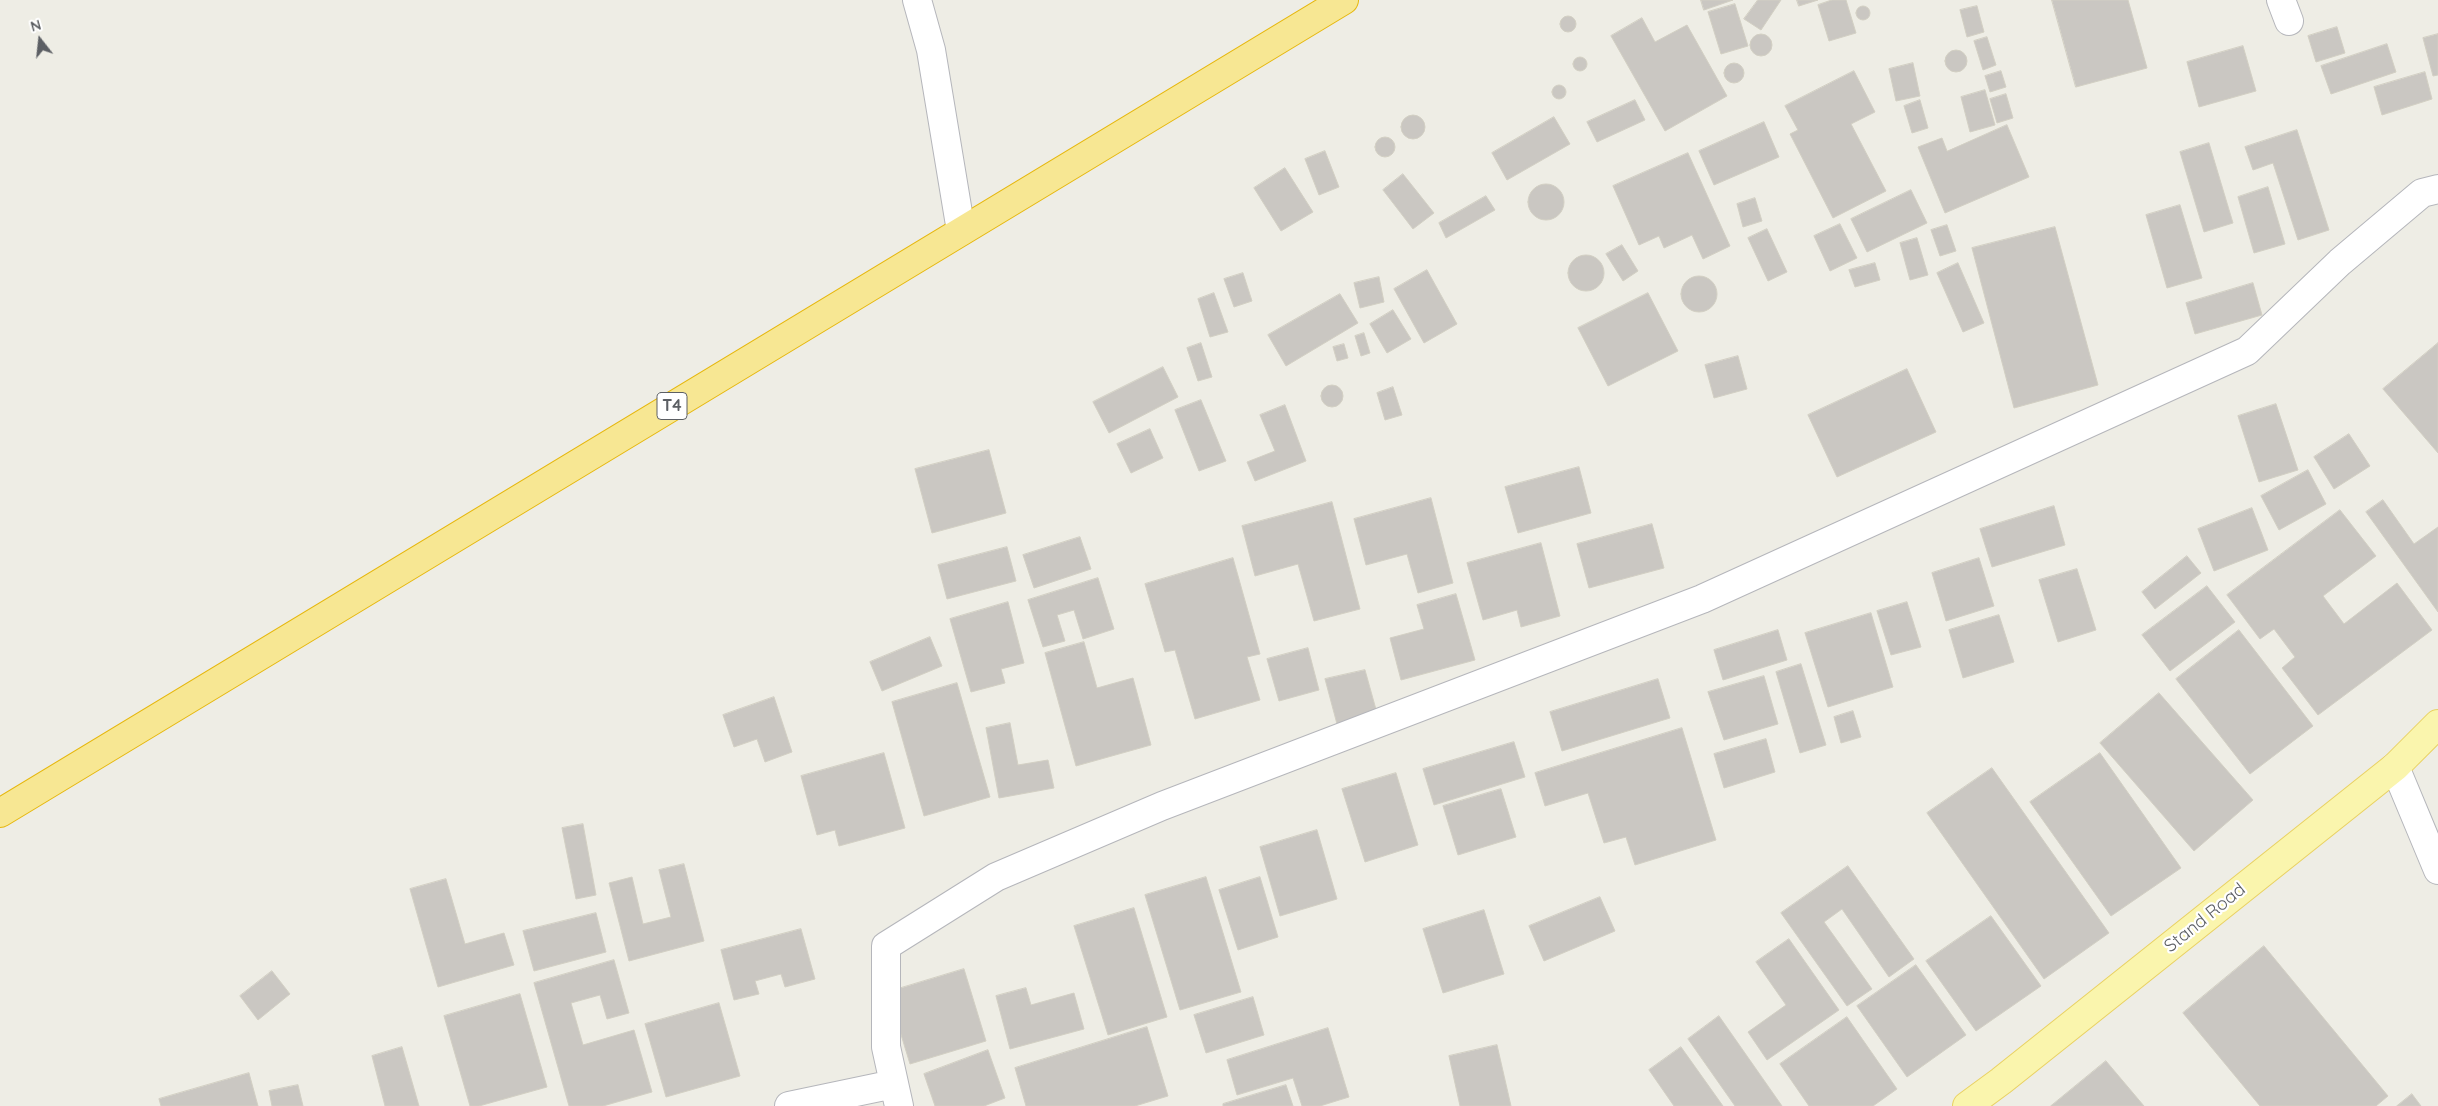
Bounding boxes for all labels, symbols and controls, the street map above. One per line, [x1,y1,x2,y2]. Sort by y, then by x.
north arrow [15,15,65,65]
text: N [28,16,43,36]
road number: T4 [657,392,687,420]
street label: Stand Road [2160,879,2250,957]

